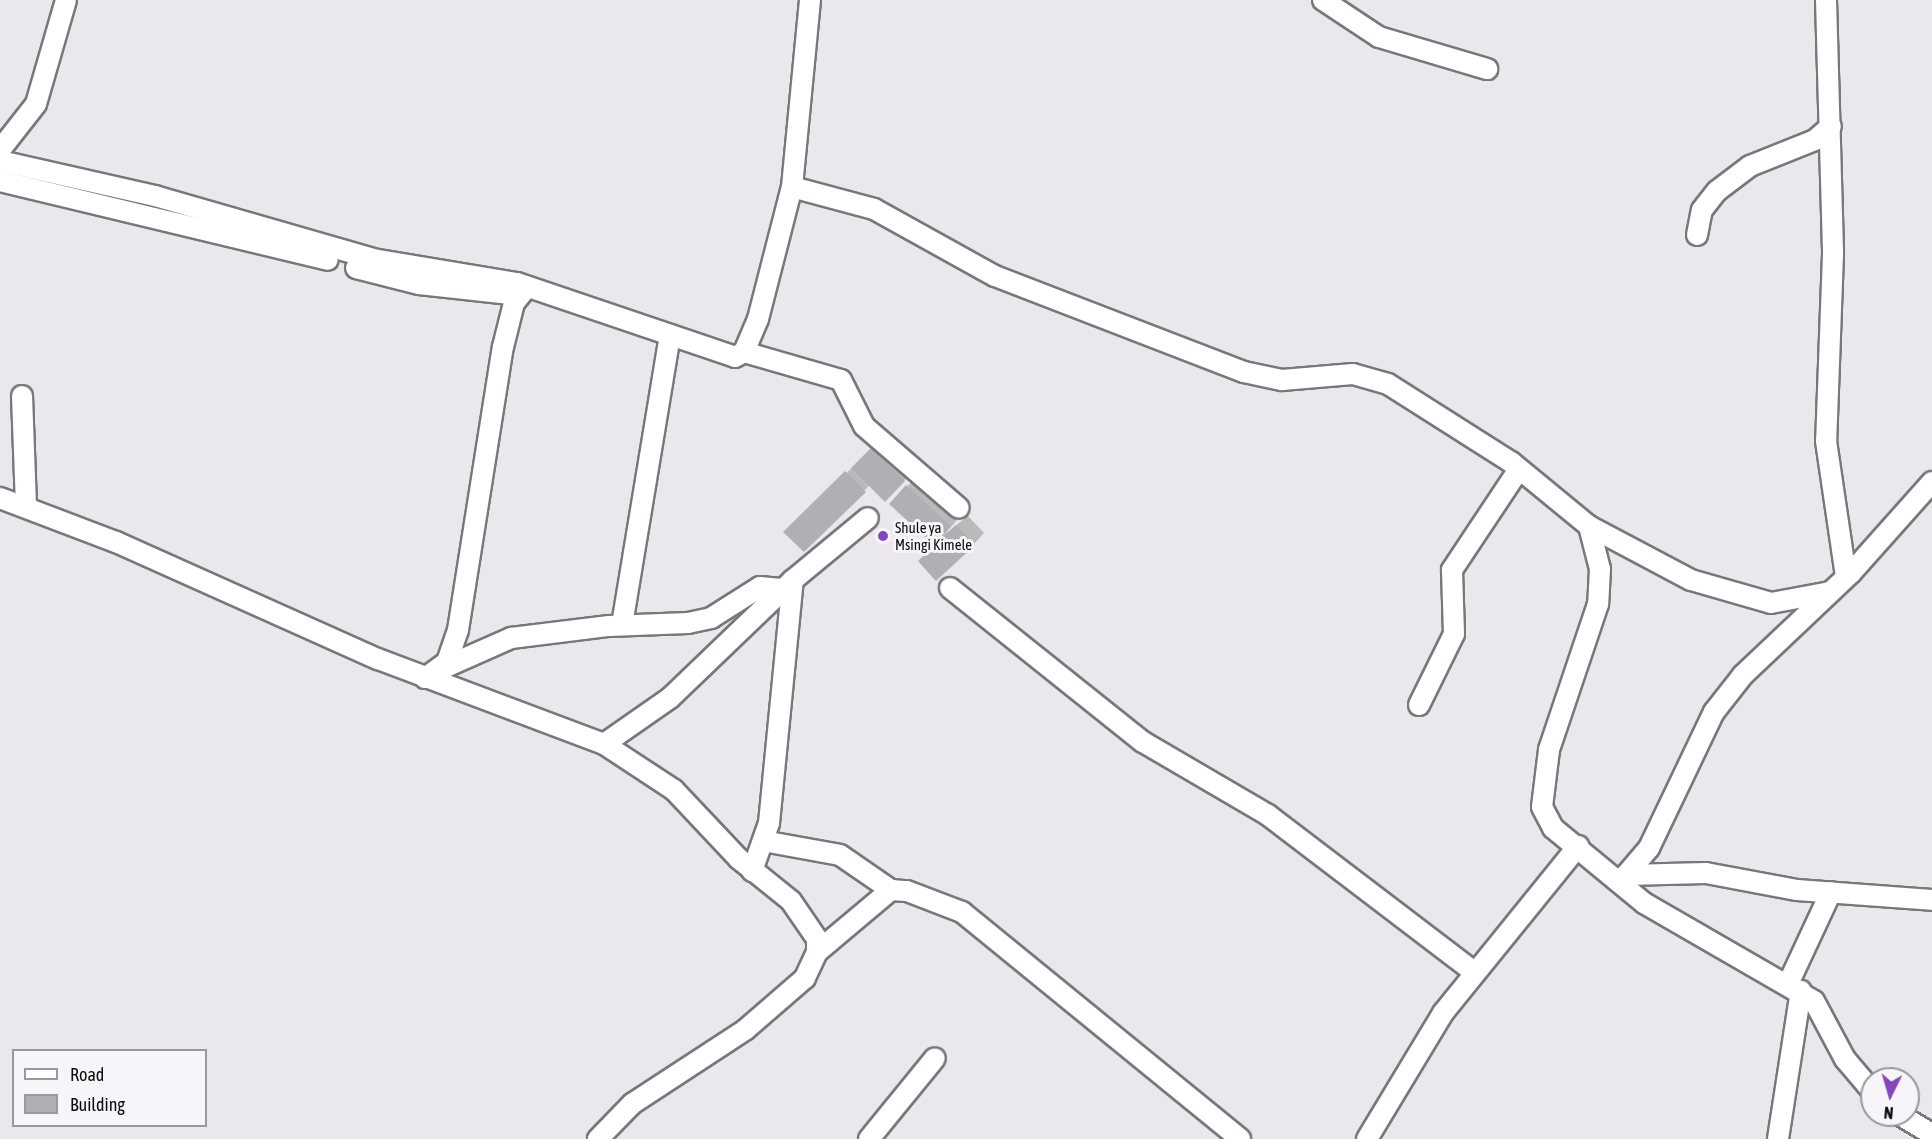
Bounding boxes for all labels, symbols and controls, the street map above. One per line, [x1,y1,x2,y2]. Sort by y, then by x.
place label: Shule ya Msingi Kimele [895,518,972,553]
marker: Shule ya Msingi Kimele [876,529,890,543]
legend [12,1049,207,1127]
text: Road [70,1064,104,1085]
north arrow [1860,1067,1920,1127]
text: Building [70,1094,125,1115]
text: N [1883,1104,1894,1122]

